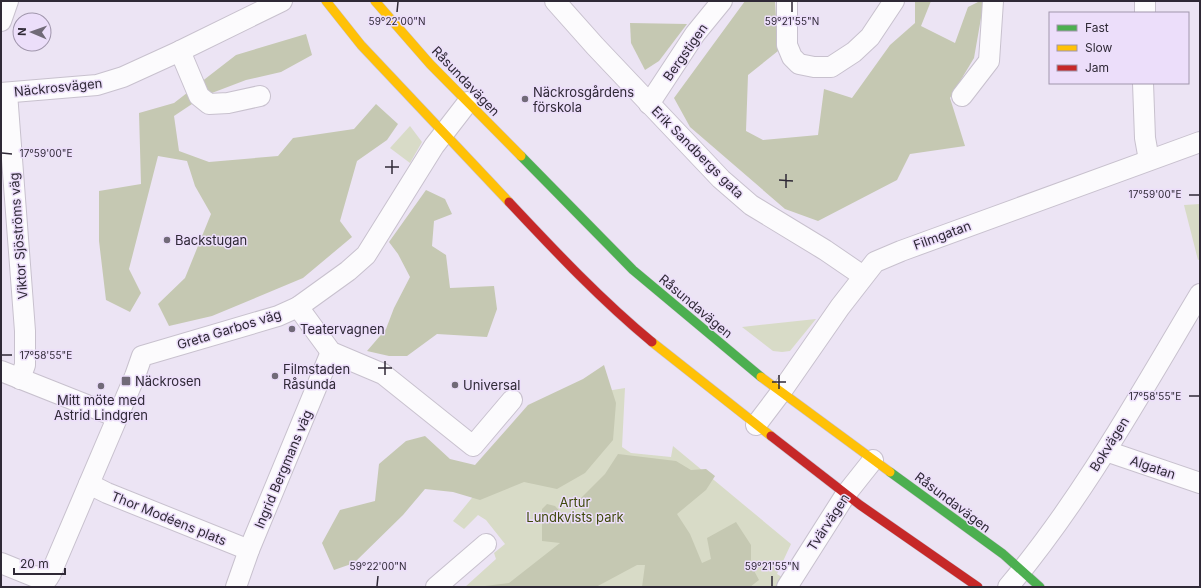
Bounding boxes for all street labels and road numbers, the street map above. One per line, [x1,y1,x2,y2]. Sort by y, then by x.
street label: Bergstigen [659,20,711,84]
street label: Råsundavägen [429,43,503,119]
street label: Näckrosvägen [13,74,103,100]
street label: Erik Sandbergs gata [649,103,747,201]
street label: Viktor Sjöströms väg [6,172,30,300]
street label: Filmgatan [911,217,973,253]
street label: Råsundavägen [656,271,736,341]
street label: Greta Garbos väg [175,306,283,352]
street label: Ingrid Bergmans väg [251,407,315,531]
street label: Bokvägen [1086,414,1132,474]
street label: Algatan [1128,452,1178,482]
street label: Råsundavägen [912,468,994,536]
street label: Thor Modéens plats [109,488,229,548]
street label: Tvärvägen [804,490,852,554]

